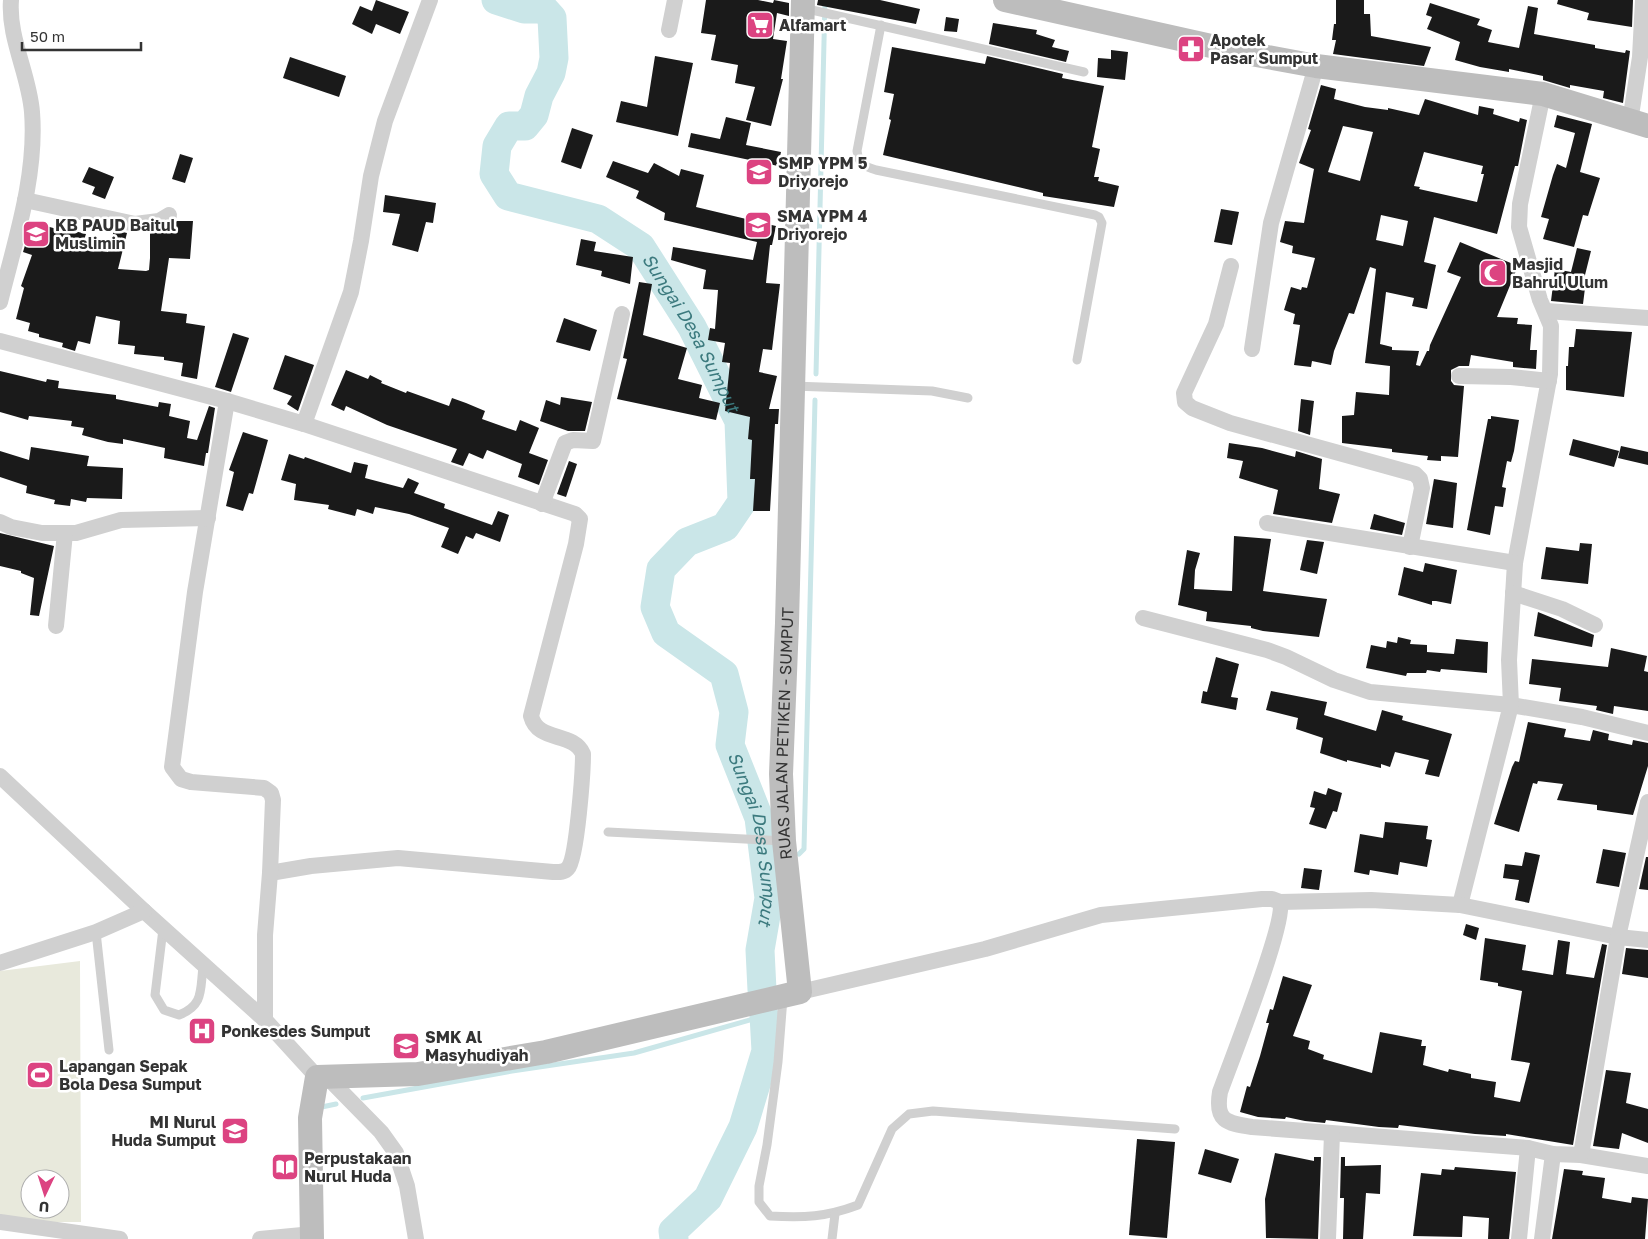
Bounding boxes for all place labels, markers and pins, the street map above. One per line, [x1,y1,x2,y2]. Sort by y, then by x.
supermarket icon: Alfamart [745,10,775,40]
place label: Alfamart [779,15,846,35]
place label: Apotek Pasar Sumput [1210,30,1318,68]
pharmacy icon: Apotek Pasar Sumput [1176,34,1206,64]
place label: SMP YPM 5 Driyorejo [778,153,868,191]
school or university icon: SMP YPM 5 Driyorejo [744,157,774,187]
place label: SMA YPM 4 Driyorejo [777,206,867,244]
school or university icon: SMA YPM 4 Driyorejo [743,210,773,240]
place label: KB PAUD Baitul Muslimin [55,215,177,253]
school or university icon: KB PAUD Baitul Muslimin [21,219,51,249]
place label: Masjid Bahrul Ulum [1512,254,1608,292]
mosque icon: Masjid Bahrul Ulum [1478,258,1508,288]
hospital icon: Ponkesdes Sumput [187,1016,217,1046]
place label: Ponkesdes Sumput [221,1021,370,1041]
place label: SMK Al Masyhudiyah [425,1027,528,1065]
school or university icon: SMK Al Masyhudiyah [391,1031,421,1061]
place label: Lapangan Sepak Bola Desa Sumput [59,1056,202,1094]
sports icon: Lapangan Sepak Bola Desa Sumput [25,1060,55,1090]
place label: MI Nurul Huda Sumput [111,1112,217,1150]
school or university icon: MI Nurul Huda Sumput [220,1116,250,1146]
place label: Perpustakaan Nurul Huda [304,1148,412,1186]
library icon: Perpustakaan Nurul Huda [270,1152,300,1182]

